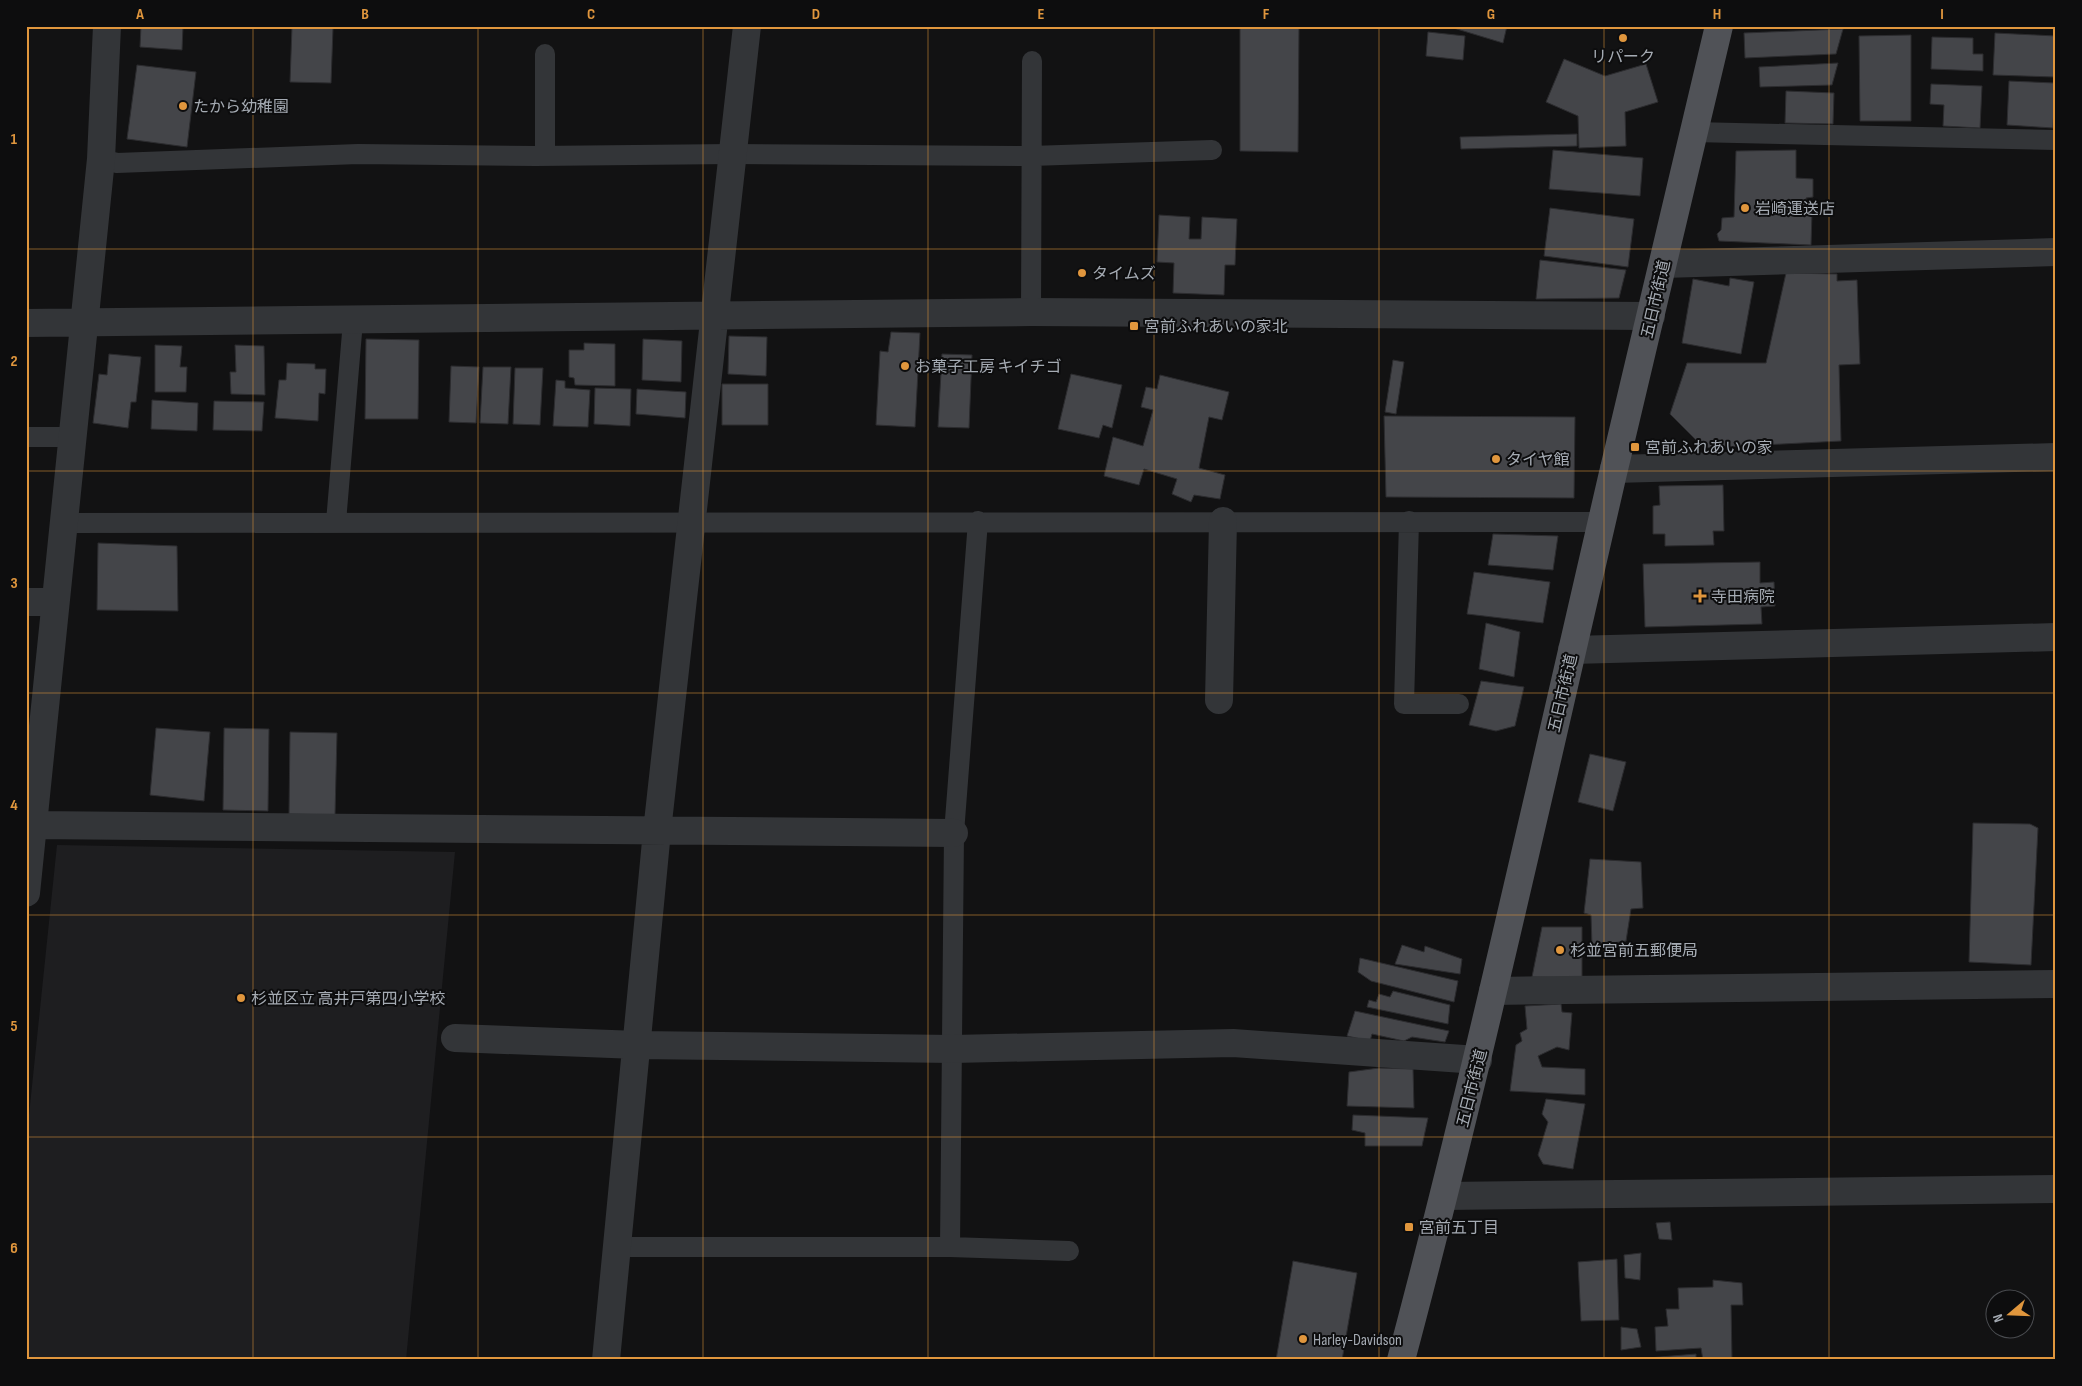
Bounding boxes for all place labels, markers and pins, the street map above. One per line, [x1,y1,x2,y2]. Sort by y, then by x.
marker: リパーク [1617,32,1629,44]
place label: リパーク [1591,48,1655,67]
place label: たから幼稚園 [193,98,289,117]
marker: たから幼稚園 [177,100,189,112]
place label: 岩崎運送店 [1755,200,1835,219]
marker: 岩崎運送店 [1739,202,1751,214]
place label: タイムズ [1092,265,1156,284]
marker: タイムズ [1076,267,1088,279]
place label: 宮前ふれあいの家北 [1144,318,1288,337]
marker: 宮前ふれあいの家北 [1128,320,1140,332]
place label: お菓子工房 キイチゴ [915,358,1062,377]
marker: お菓子工房 キイチゴ [899,360,911,372]
place label: 宮前ふれあいの家 [1645,439,1773,458]
marker: 宮前ふれあいの家 [1629,441,1641,453]
place label: タイヤ館 [1506,451,1570,470]
marker: タイヤ館 [1490,453,1502,465]
place label: 寺田病院 [1711,588,1775,607]
marker: 寺田病院 [1693,589,1707,603]
place label: 杉並宮前五郵便局 [1570,942,1698,961]
marker: 杉並宮前五郵便局 [1554,944,1566,956]
place label: 杉並区立 高井戸第四小学校 [251,990,446,1009]
marker: 杉並区立 高井戸第四小学校 [235,992,247,1004]
place label: 宮前五丁目 [1419,1219,1499,1238]
marker: 宮前五丁目 [1403,1221,1415,1233]
place label: Harley-Davidson [1313,1331,1402,1350]
marker: Harley-Davidson [1297,1333,1309,1345]

